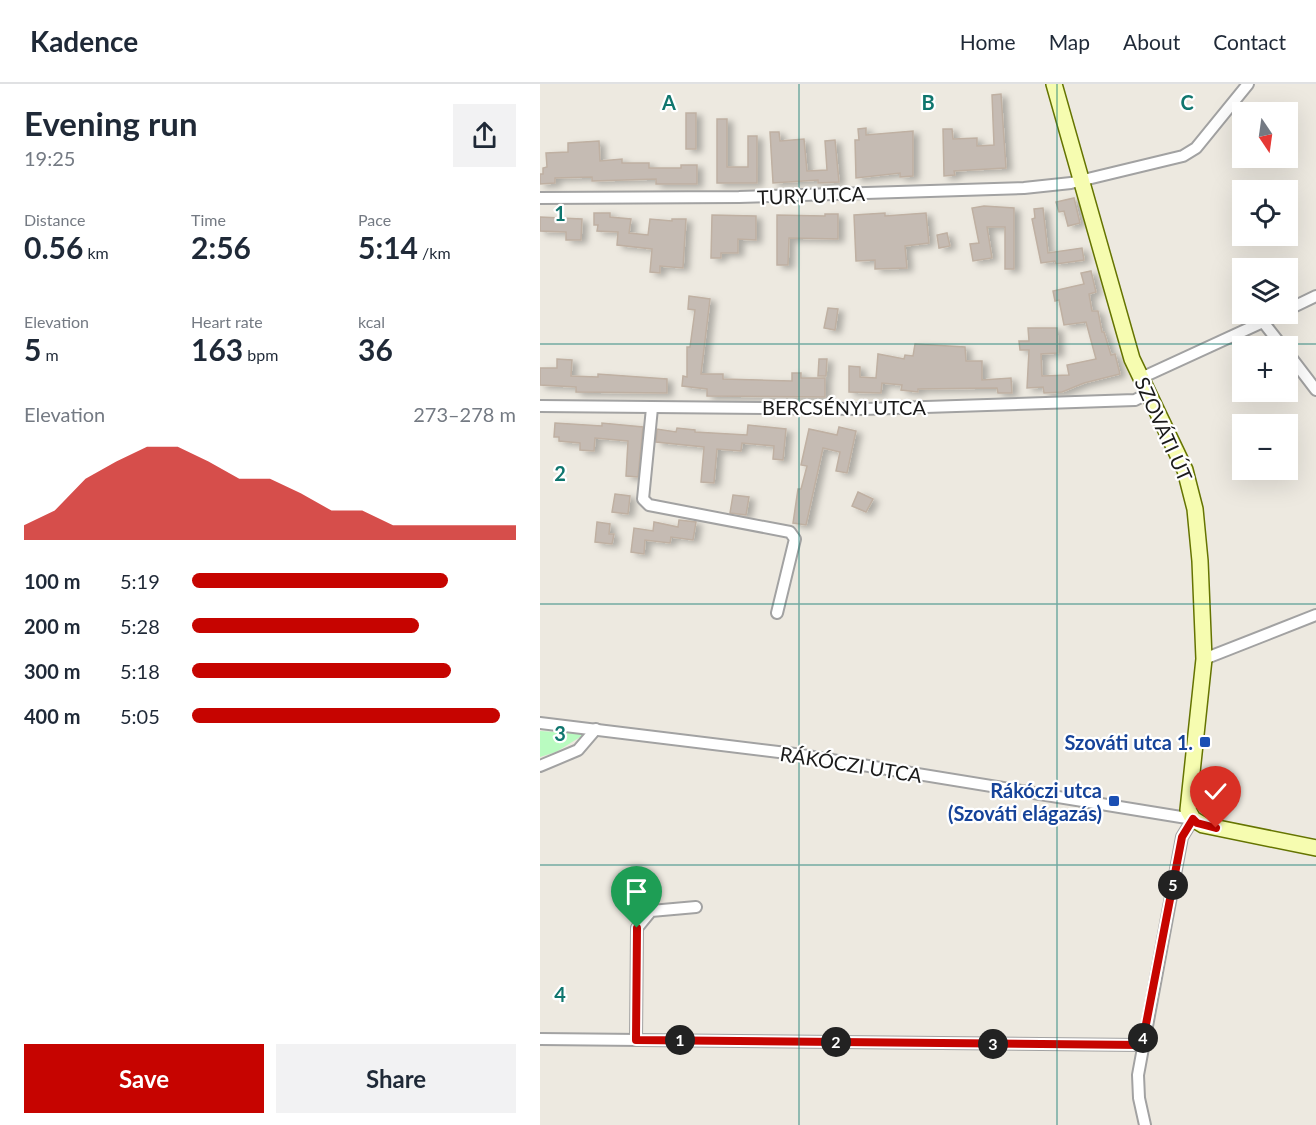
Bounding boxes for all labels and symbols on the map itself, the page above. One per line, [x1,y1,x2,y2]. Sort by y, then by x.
text: A [661,90,676,114]
text: B [921,90,935,114]
text: C [1180,90,1194,114]
north arrow [1232,102,1298,168]
street label: TURY UTCA [757,181,866,209]
text: 1 [554,201,566,225]
street label: SZOVÁTI ÚT [1130,373,1198,485]
street label: BERCSÉNYI UTCA [762,395,926,419]
text: 2 [554,461,566,485]
text: 3 [554,721,566,745]
place label: Szováti utca 1. [1064,730,1193,754]
marker: Szováti utca 1. [1198,735,1212,749]
street label: RÁKÓCZI UTCA [778,741,924,787]
pin [1190,766,1241,828]
place label: Rákóczi utca (Szováti elágazás) [948,778,1102,825]
marker: Rákóczi utca (Szováti elágazás) [1107,794,1121,808]
pin [611,866,662,928]
pin: 5 [1158,870,1188,900]
text: 4 [554,982,566,1006]
pin: 4 [1128,1023,1158,1053]
pin: 1 [665,1025,695,1055]
pin: 2 [821,1027,851,1057]
pin: 3 [978,1029,1008,1059]

